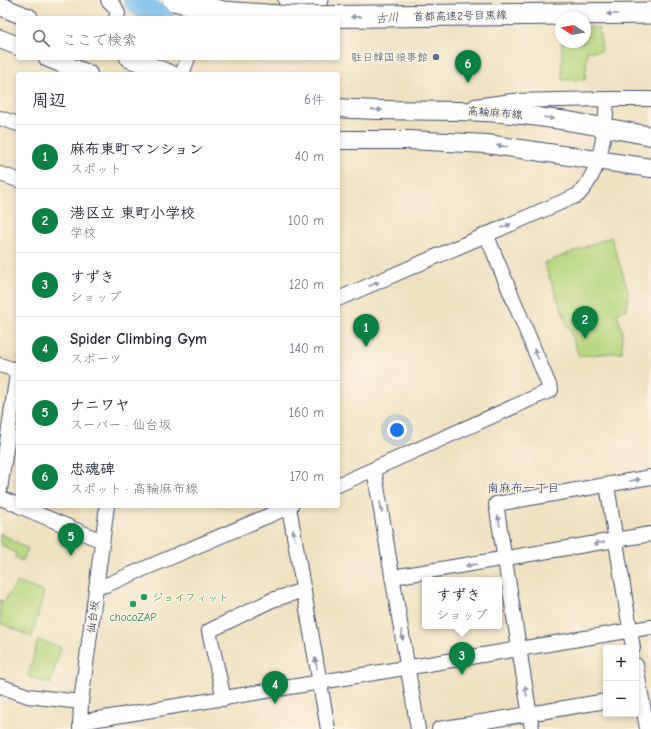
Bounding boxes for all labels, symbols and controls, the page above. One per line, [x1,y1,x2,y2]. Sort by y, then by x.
street label: 首都高速2号目黒線 [413,9,507,23]
water label: 古川 [374,10,400,26]
one-way arrow [605,11,618,17]
north arrow [555,12,591,48]
one-way arrow [349,14,362,20]
search box [16,16,340,60]
icon: search [30,27,52,49]
text: ここで検索 [62,31,137,49]
pin: 6 [455,50,481,83]
place label: 駐日韓国領事館 [351,51,428,64]
marker: 駐日韓国領事館 [431,52,441,62]
text: 周辺 [32,91,66,110]
text: 6件 [304,92,324,107]
street label: 高輪麻布線 [467,105,523,121]
one-way arrow [371,107,383,114]
one-way arrow [542,115,555,121]
text: 麻布東町マンション [70,140,204,158]
one-way arrow [496,143,508,149]
text: 1 [42,149,48,164]
text: 40 m [295,149,324,164]
text: スポット [70,161,122,176]
text: 港区立 東町小学校 [70,204,195,222]
text: 2 [42,213,48,228]
text: 100 m [288,213,324,228]
one-way arrow [500,222,512,228]
text: 学校 [70,225,96,240]
text: すずき [70,268,115,286]
text: 3 [42,277,48,292]
text: 120 m [289,277,324,292]
one-way arrow [368,280,380,286]
text: ショップ [70,289,121,304]
pin: 2 [572,306,598,339]
pin: 1 [353,314,379,347]
text: Spider Climbing Gym [70,330,207,348]
text: 4 [42,341,48,356]
text: 140 m [290,341,324,356]
one-way arrow [533,349,539,360]
text: スポーツ [70,351,122,366]
text: ナニワヤ [70,396,130,414]
text: 5 [42,405,48,420]
text: 160 m [289,405,324,420]
text: スーパー · 仙台坂 [70,417,171,432]
your location [387,420,407,440]
text: 忠魂碑 [70,460,115,478]
text: 6 [42,469,48,484]
text: 170 m [290,469,324,484]
one-way arrow [629,477,641,483]
text: スポット · 高輪麻布線 [70,481,198,496]
district label: 南麻布一丁目 [487,481,559,495]
one-way arrow [378,501,384,513]
one-way arrow [496,515,502,527]
pin: 5 [58,523,84,556]
one-way arrow [290,529,296,541]
one-way arrow [593,540,605,546]
one-way arrow [465,562,477,568]
popup [422,577,502,629]
text: すずき [436,586,481,604]
place label: ジョイフィット [152,591,229,604]
marker: ジョイフィット [139,592,149,602]
marker: chocoZAP [128,599,138,609]
street label: 仙台坂 [84,600,102,634]
text: ショップ [436,607,488,622]
place label: chocoZAP [109,611,157,624]
one-way arrow [399,629,405,641]
pin: 3 [449,642,475,675]
map controls [603,645,639,717]
button: + [603,645,639,681]
one-way arrow [313,657,319,669]
pin: 4 [262,671,288,704]
button: − [603,681,639,717]
one-way arrow [523,684,529,697]

